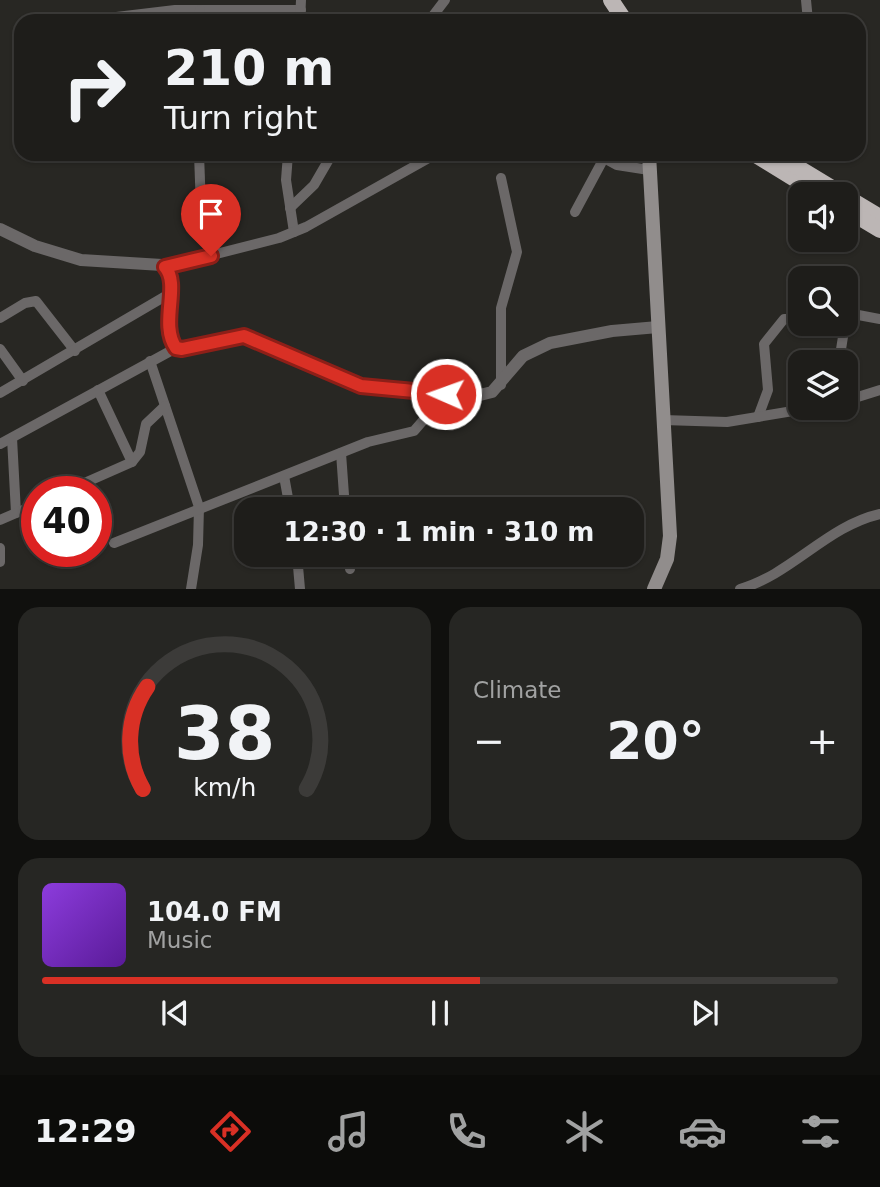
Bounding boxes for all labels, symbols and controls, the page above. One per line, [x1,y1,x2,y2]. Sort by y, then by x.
text: 210 m [164,40,334,97]
icon: right [49,42,140,133]
text: Turn right [164,99,317,137]
map controls [788,182,858,420]
button: sound [788,182,858,252]
pin [181,184,241,256]
icon: arrive [192,195,230,233]
button: search [788,266,858,336]
button: layers [788,350,858,420]
position arrow [409,357,483,431]
speed limit sign: 40 [21,476,112,567]
text: 12:30 · 1 min · 310 m [284,517,594,547]
text: Climate [473,677,562,703]
text: 38 [174,692,275,777]
text: 20° [606,711,705,771]
text: − [473,719,505,763]
text: + [806,719,838,763]
text: km/h [193,773,256,802]
text: 104.0 FM [147,897,282,927]
text: Music [147,927,212,953]
icon: previous [156,994,194,1032]
icon: pause [421,994,459,1032]
icon: next [686,994,724,1032]
icon: directions [206,1107,255,1156]
icon: music [324,1107,373,1156]
icon: phone [442,1107,491,1156]
icon: climate [560,1107,609,1156]
icon: car [678,1107,727,1156]
icon: filters [796,1107,845,1156]
text: 12:29 [35,1112,136,1150]

